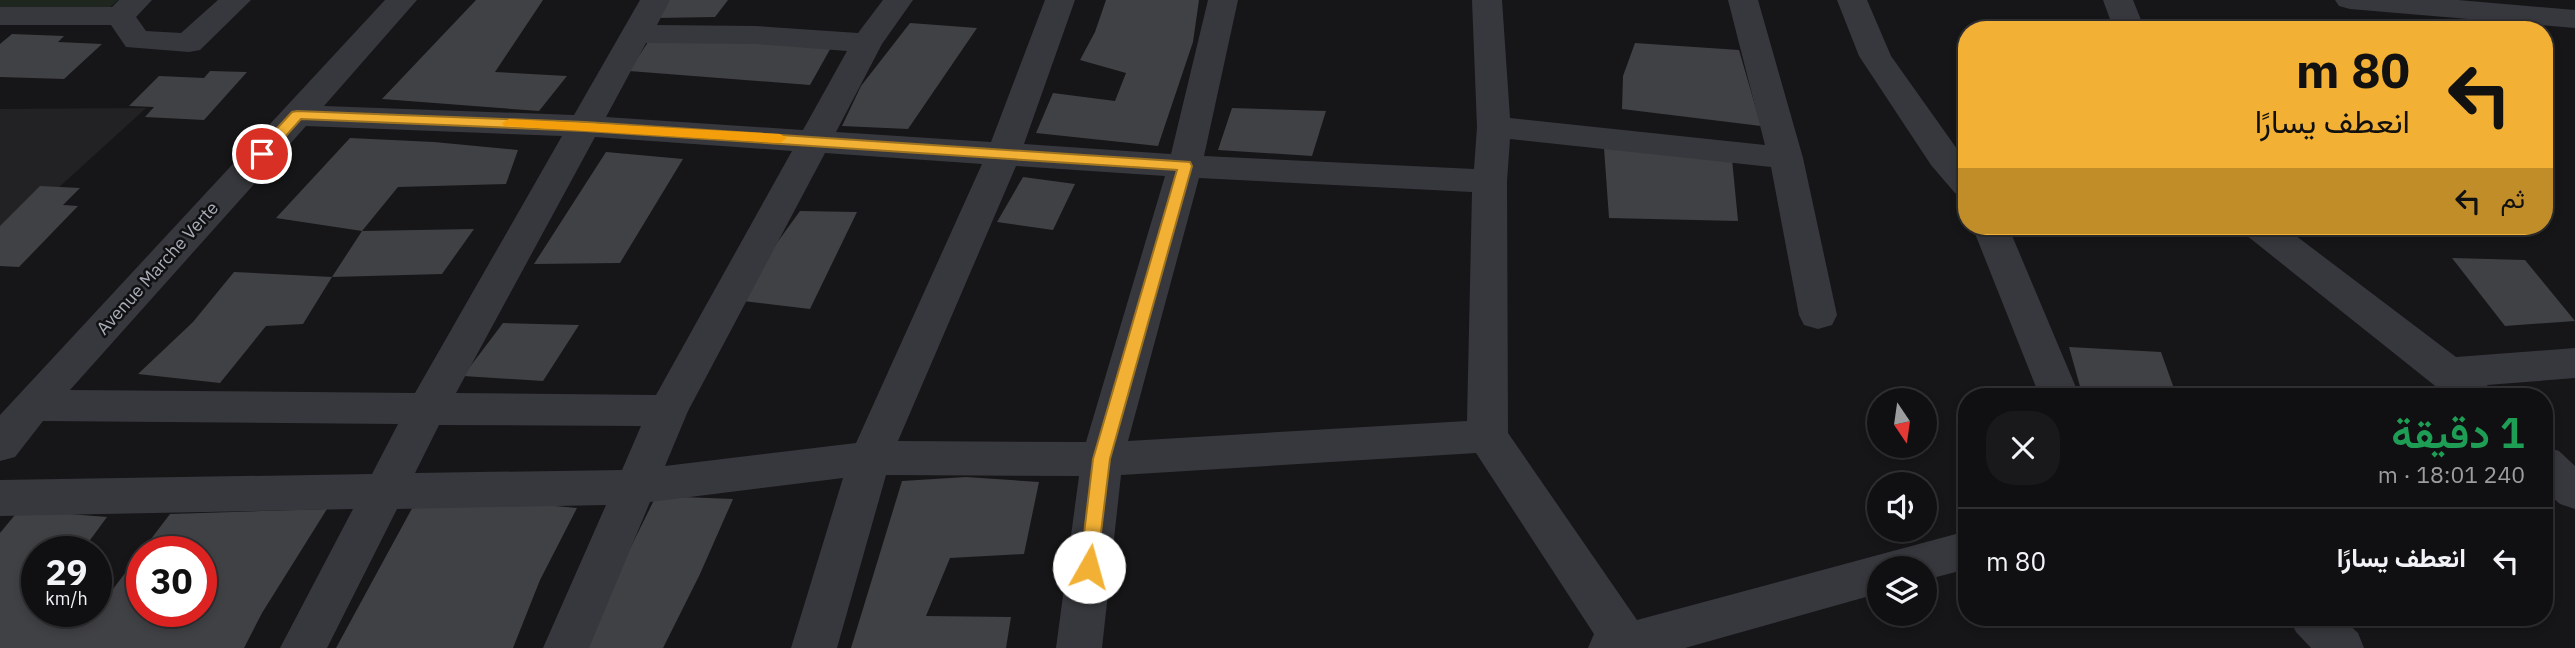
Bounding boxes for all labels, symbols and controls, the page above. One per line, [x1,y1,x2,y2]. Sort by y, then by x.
text: 80 m [2296,38,2410,101]
icon: left [2434,49,2525,140]
text: انعطف يسارًا [2255,100,2410,142]
pin [232,124,292,184]
icon: arrive [243,135,281,173]
text: ثم [2501,181,2525,215]
icon: left [2449,182,2487,220]
street label: Avenue Marche Verte [91,196,223,339]
north arrow [1867,388,1937,458]
map controls [1867,388,1937,626]
text: 1 دقيقة [2391,405,2525,460]
button: close [1986,411,2060,485]
text: 240 m · 18:01 [2378,459,2525,489]
button: sound [1867,472,1937,542]
position arrow [1052,530,1126,604]
speed limit sign: 30 [126,536,217,627]
text: انعطف يسارًا [2337,540,2466,574]
icon: left [2487,542,2525,580]
text: 80 m [1986,544,2046,578]
text: 29 [45,549,88,595]
button: layers [1867,556,1937,626]
text: km/h [45,587,88,610]

